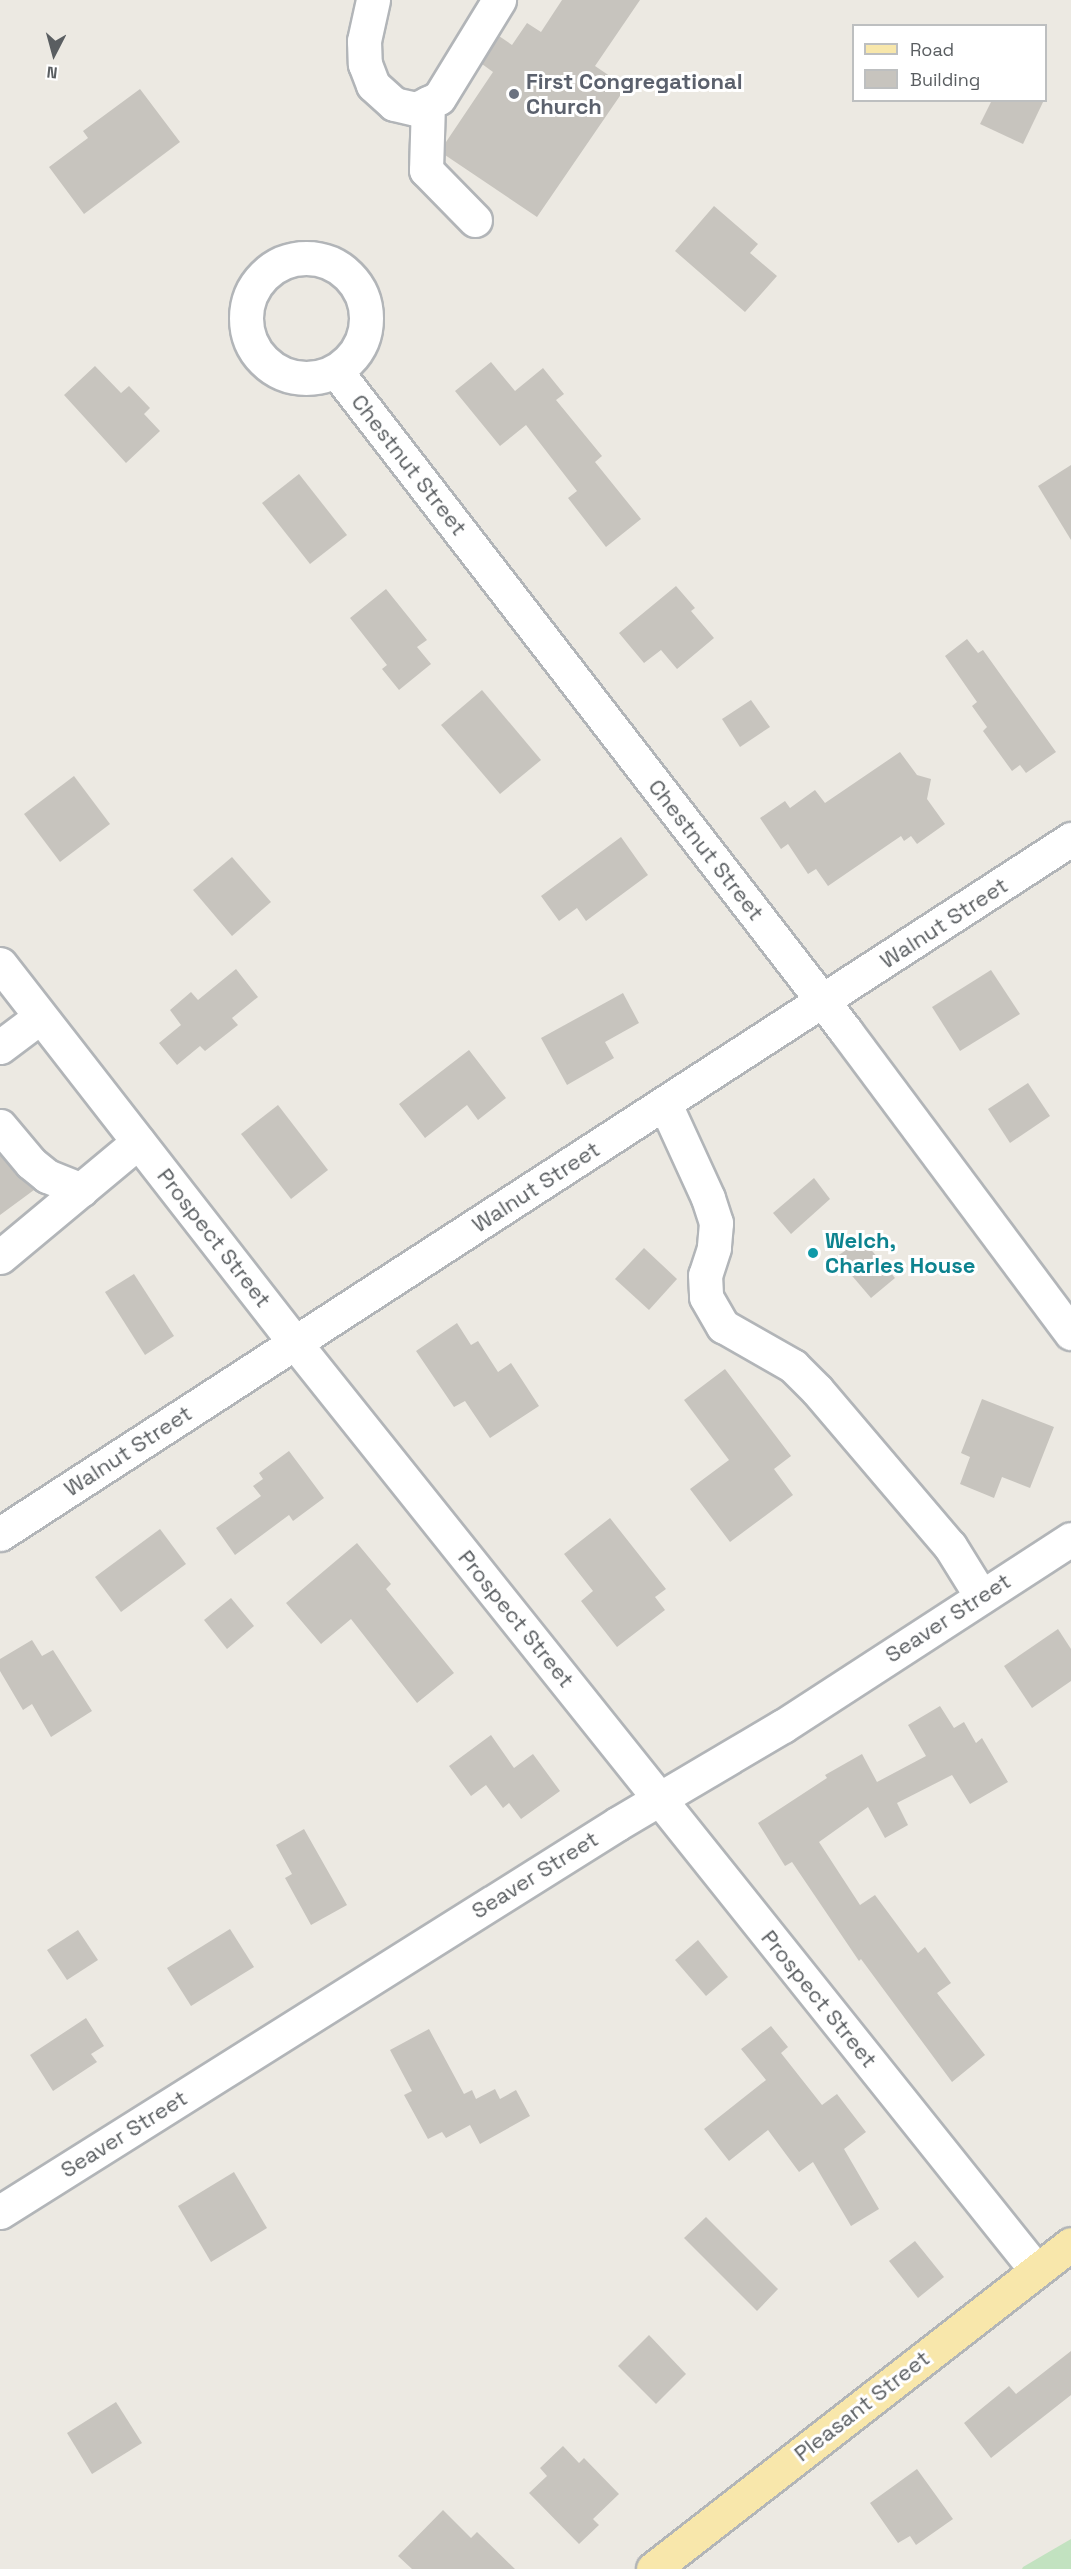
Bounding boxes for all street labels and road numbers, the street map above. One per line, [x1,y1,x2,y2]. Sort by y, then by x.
street label: Chestnut Street [346,389,472,541]
street label: Chestnut Street [643,774,769,926]
street label: Walnut Street [875,872,1013,974]
street label: Walnut Street [467,1136,605,1238]
street label: Prospect Street [151,1163,277,1313]
street label: Walnut Street [59,1400,197,1502]
street label: Prospect Street [452,1545,580,1693]
street label: Seaver Street [880,1568,1016,1668]
street label: Seaver Street [467,1826,603,1924]
street label: Prospect Street [755,1925,883,2073]
street label: Seaver Street [56,2085,192,2183]
street label: Pleasant Street [789,2345,935,2467]

